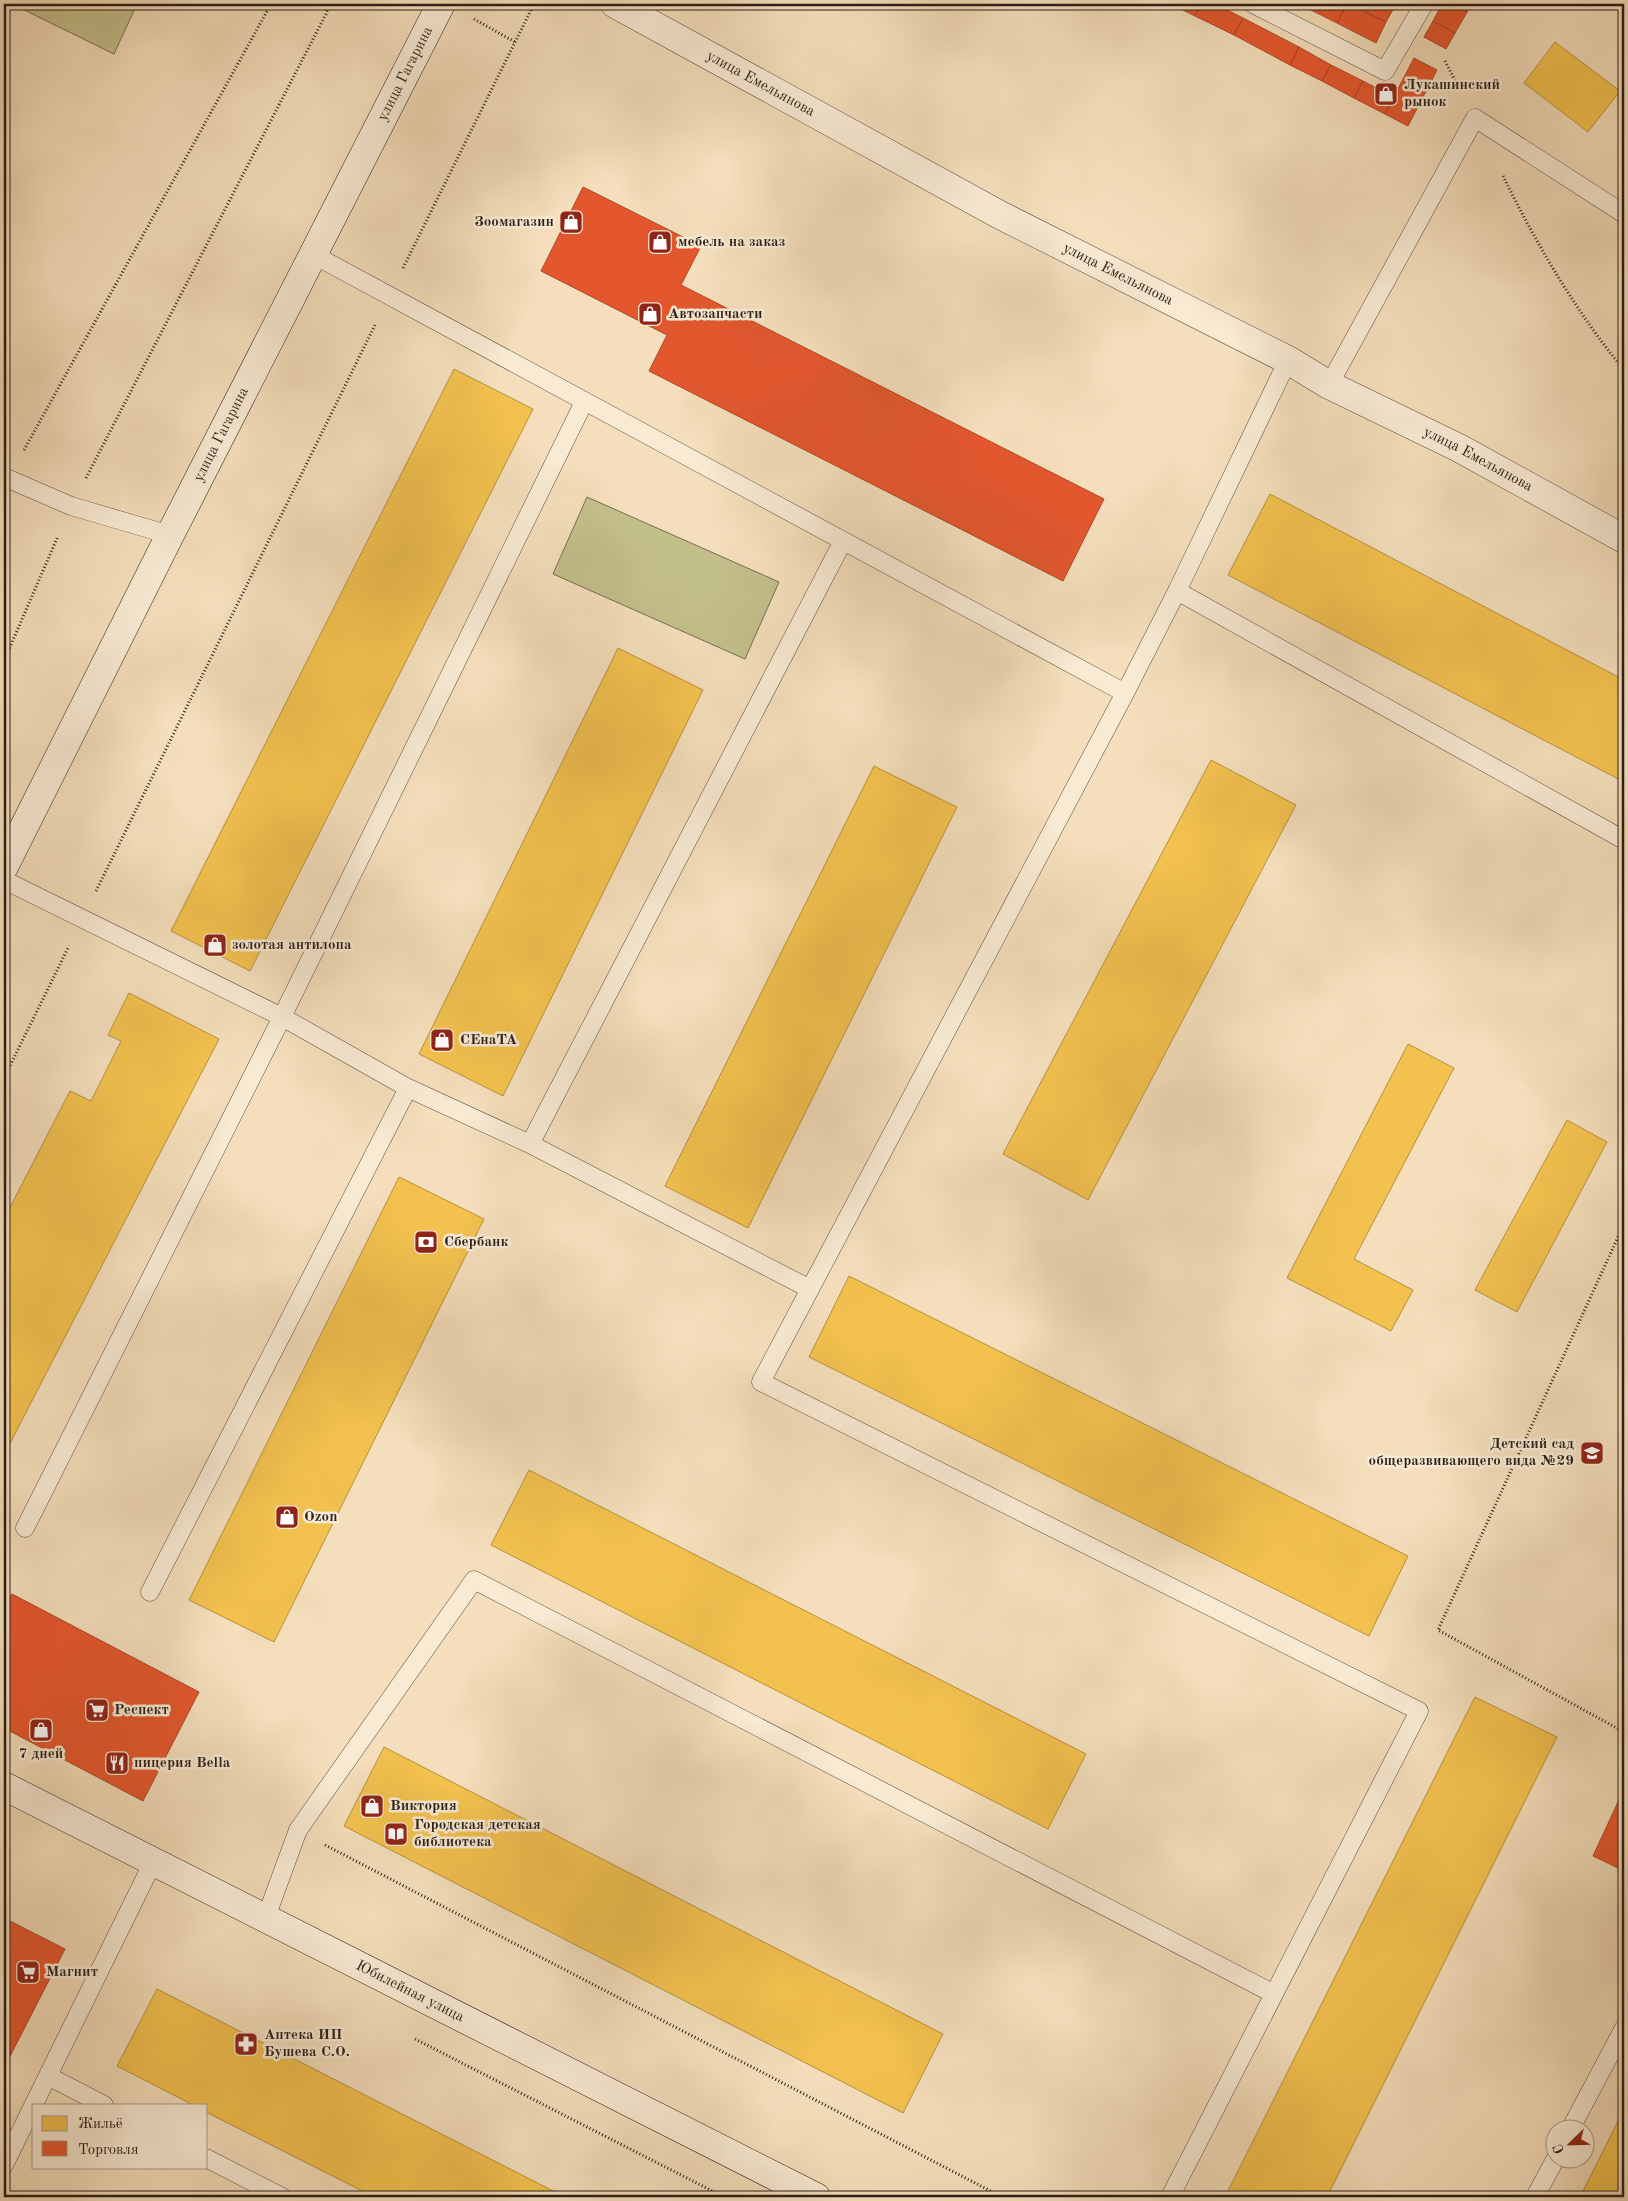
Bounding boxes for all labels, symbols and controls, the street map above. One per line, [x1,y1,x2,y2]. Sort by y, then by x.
street label: улица Гагарина [375,24,436,123]
street label: улица Емельянова [704,48,818,120]
place label: Лукашинский рынок [1404,78,1500,110]
shop icon: Лукашинский рынок [1373,81,1399,107]
shop icon: Зоомагазин [558,209,584,235]
place label: Зоомагазин [474,215,554,230]
shop icon: мебель на заказ [647,229,673,255]
place label: мебель на заказ [678,235,785,250]
street label: улица Емельянова [1060,240,1176,309]
shop icon: Автозапчасти [637,301,663,327]
place label: Автозапчасти [668,307,763,322]
street label: улица Гагарина [191,384,252,484]
street label: улица Емельянова [1421,424,1536,495]
shop icon: золотая антилопа [202,932,228,958]
place label: золотая антилопа [232,938,352,953]
shop icon: СЕнаТА [429,1027,455,1053]
place label: СЕнаТА [460,1033,517,1048]
bank icon: Сбербанк [413,1229,439,1255]
place label: Сбербанк [444,1235,508,1250]
place label: Детский сад общеразвивающего вида №29 [1369,1437,1574,1469]
school or university icon: Детский сад общеразвивающего вида №29 [1579,1440,1605,1466]
shop icon: Ozon [274,1504,300,1530]
place label: Ozon [304,1510,337,1525]
supermarket icon: Респект [84,1697,110,1723]
place label: Респект [114,1703,169,1718]
shop icon: 7 дней [28,1717,54,1743]
place label: 7 дней [19,1747,63,1762]
restaurant icon: пицерия Bella [104,1750,130,1776]
place label: пицерия Bella [134,1756,231,1771]
shop icon: Виктория [359,1793,385,1819]
place label: Виктория [390,1799,457,1814]
place label: Городская детская библиотека [414,1818,541,1850]
library icon: Городская детская библиотека [383,1821,409,1847]
street label: Юбилейная улица [353,1958,467,2025]
supermarket icon: Магнит [15,1959,41,1985]
place label: Магнит [46,1965,98,1980]
place label: Аптека ИП Бушева С.О. [264,2028,350,2060]
pharmacy icon: Аптека ИП Бушева С.О. [233,2031,259,2057]
legend [32,2104,208,2168]
text: Жильё [78,2117,123,2132]
north arrow [1546,2118,1596,2168]
text: С [1551,2142,1567,2156]
text: Торговля [78,2143,139,2158]

